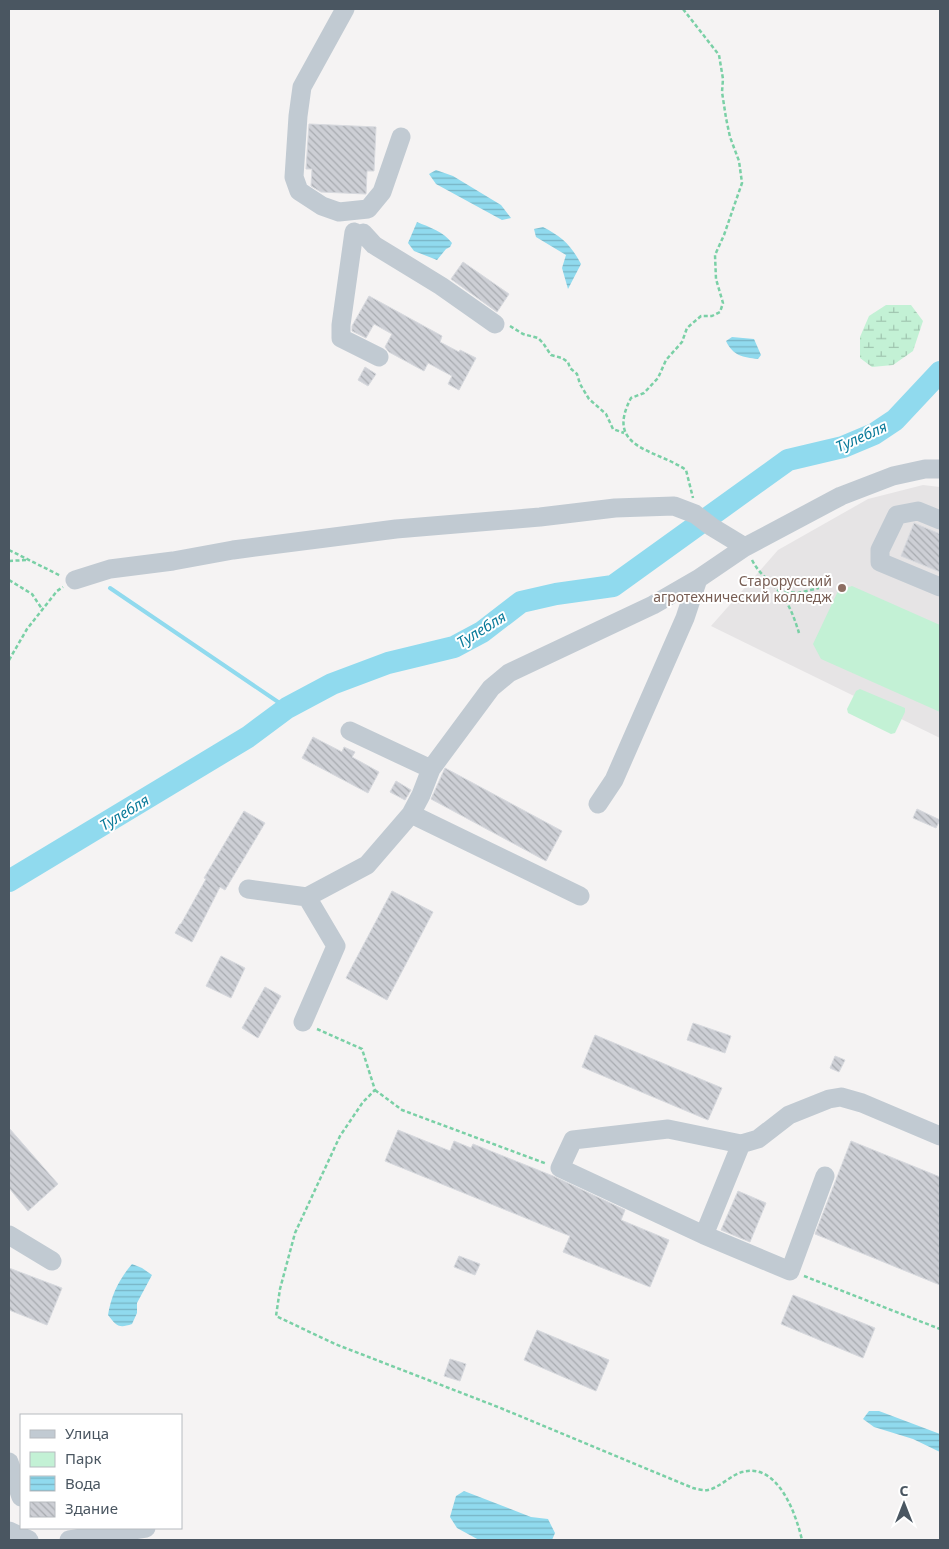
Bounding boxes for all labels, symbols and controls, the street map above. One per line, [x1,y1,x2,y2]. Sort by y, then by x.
water label: Тулебля [832,416,890,456]
place label: Старорусский агротехнический колледж [653,571,832,606]
marker: Старорусский агротехнический колледж [836,582,848,594]
water label: Тулебля [453,606,510,652]
water label: Тулебля [96,789,153,835]
legend [20,1414,182,1529]
text: Улица [65,1423,109,1443]
text: Парк [65,1448,101,1468]
text: Вода [65,1473,101,1493]
north arrow [879,1479,929,1529]
text: С [899,1481,909,1500]
text: Здание [65,1498,118,1518]

